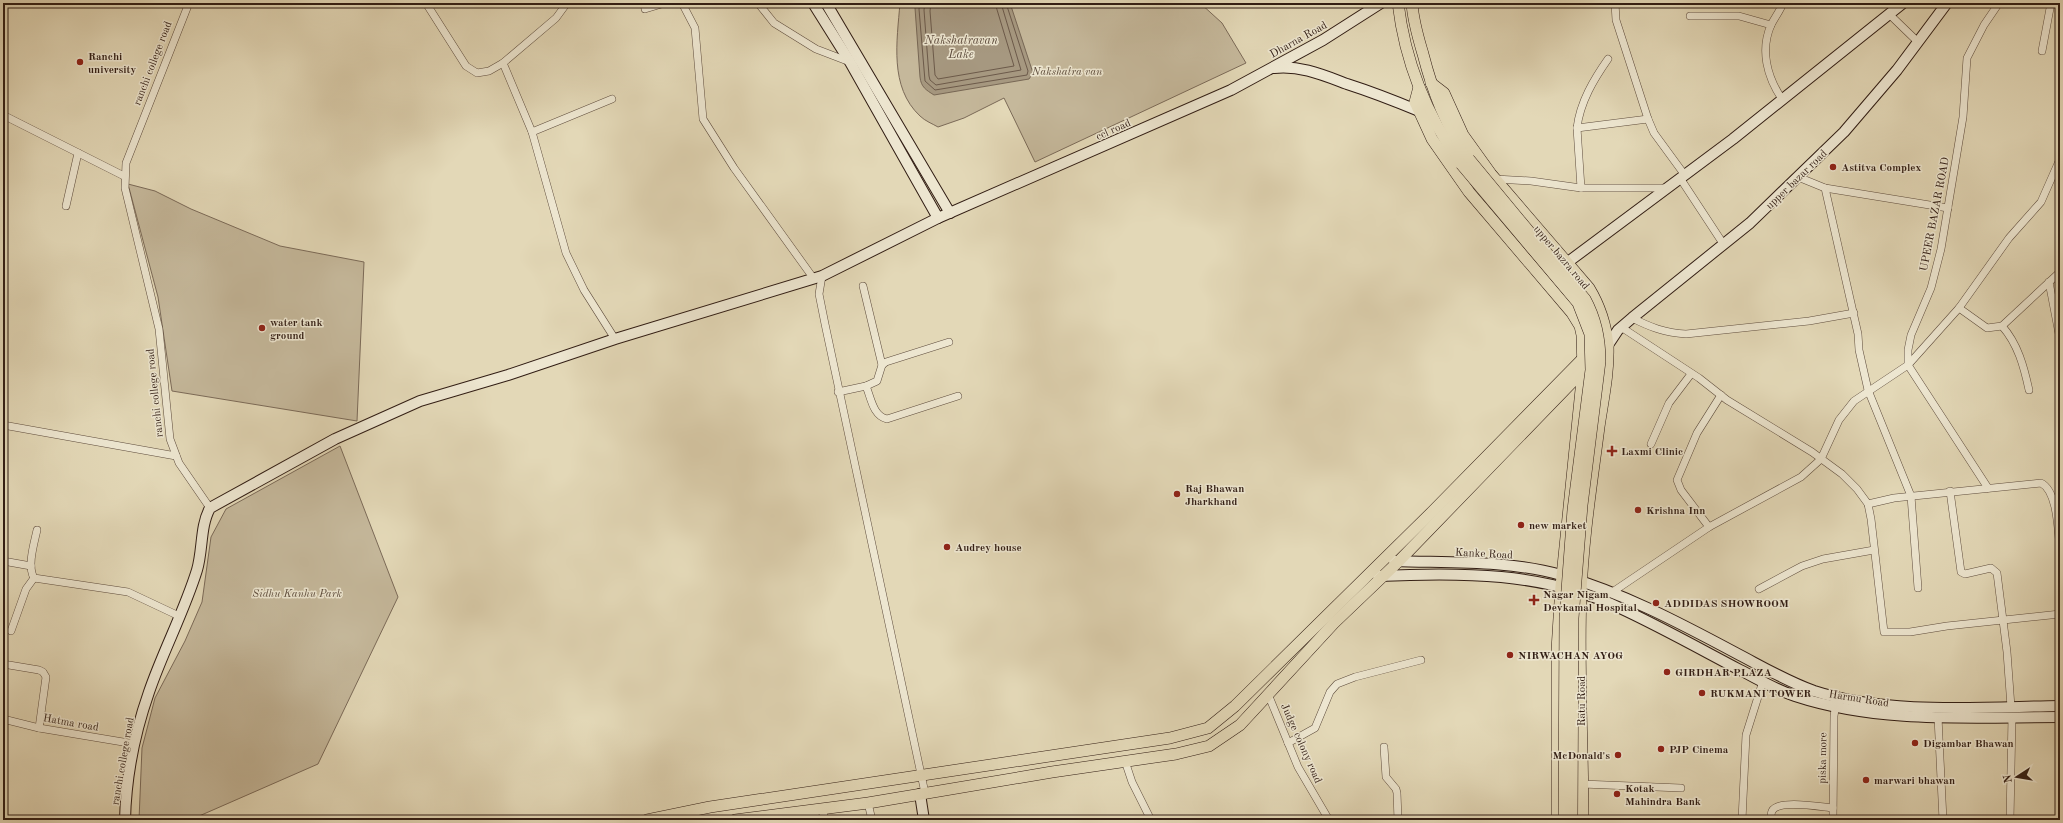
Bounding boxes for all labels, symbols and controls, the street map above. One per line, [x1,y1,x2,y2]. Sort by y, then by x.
street label: ranchi college road [132,20,175,107]
street label: Dharna Road [1268,20,1329,61]
water label: Nakshatravan Lake [923,35,998,61]
place label: Ranchi university [88,52,137,76]
marker: Ranchi university [75,57,85,67]
park label: Nakshatra van [1031,67,1103,78]
street label: ccl road [1095,118,1133,143]
street label: upper bazar road [1764,148,1830,212]
street label: UPEER BAZAR ROAD [1919,156,1952,272]
marker: Astitva Complex [1828,162,1838,172]
place label: Astitva Complex [1841,163,1921,174]
street label: upper bazra road [1531,224,1591,292]
place label: water tank ground [270,318,323,342]
marker: water tank ground [257,323,267,333]
street label: ranchi college road [145,348,166,438]
marker: Laxmi Clinic [1606,445,1618,457]
place label: Laxmi Clinic [1621,447,1683,458]
place label: Raj Bhawan Jharkhand [1185,484,1244,508]
marker: Raj Bhawan Jharkhand [1172,489,1182,499]
marker: Krishna Inn [1633,505,1643,515]
place label: Krishna Inn [1646,506,1705,517]
marker: new market [1516,520,1526,530]
place label: new market [1529,521,1586,532]
marker: Audrey house [942,542,952,552]
place label: Audrey house [955,543,1022,554]
street label: Kanke Road [1455,547,1513,562]
park label: Sidhu Kanhu Park [252,589,342,600]
place label: Nagar Nigam Devkamal Hospital [1543,590,1637,614]
marker: Nagar Nigam Devkamal Hospital [1528,594,1540,606]
marker: ADDIDAS SHOWROOM [1651,598,1661,608]
place label: ADDIDAS SHOWROOM [1664,599,1789,610]
marker: NIRWACHAN AYOG [1505,650,1515,660]
place label: NIRWACHAN AYOG [1518,651,1623,662]
marker: GIRDHAR PLAZA [1662,667,1672,677]
place label: GIRDHAR PLAZA [1675,668,1772,679]
street label: Ratu Road [1577,675,1588,726]
marker: RUKMANI TOWER [1697,688,1707,698]
place label: RUKMANI TOWER [1710,689,1811,700]
street label: Harmu Road [1828,689,1890,710]
street label: Judge colony road [1278,702,1323,786]
street label: Hatma road [42,713,100,734]
street label: ranchi college road [110,716,137,806]
street label: piska more [1818,732,1829,784]
marker: Digambar Bhawan [1910,738,1920,748]
place label: Digambar Bhawan [1923,739,2014,750]
marker: PJP Cinema [1656,744,1666,754]
place label: PJP Cinema [1669,745,1729,756]
marker: McDonald's [1613,750,1623,760]
place label: McDonald's [1552,751,1610,762]
north arrow [1997,757,2037,797]
text: N [2002,773,2015,784]
marker: marwari bhawan [1861,775,1871,785]
place label: marwari bhawan [1874,776,1955,787]
place label: Kotak Mahindra Bank [1625,784,1701,808]
marker: Kotak Mahindra Bank [1612,789,1622,799]

